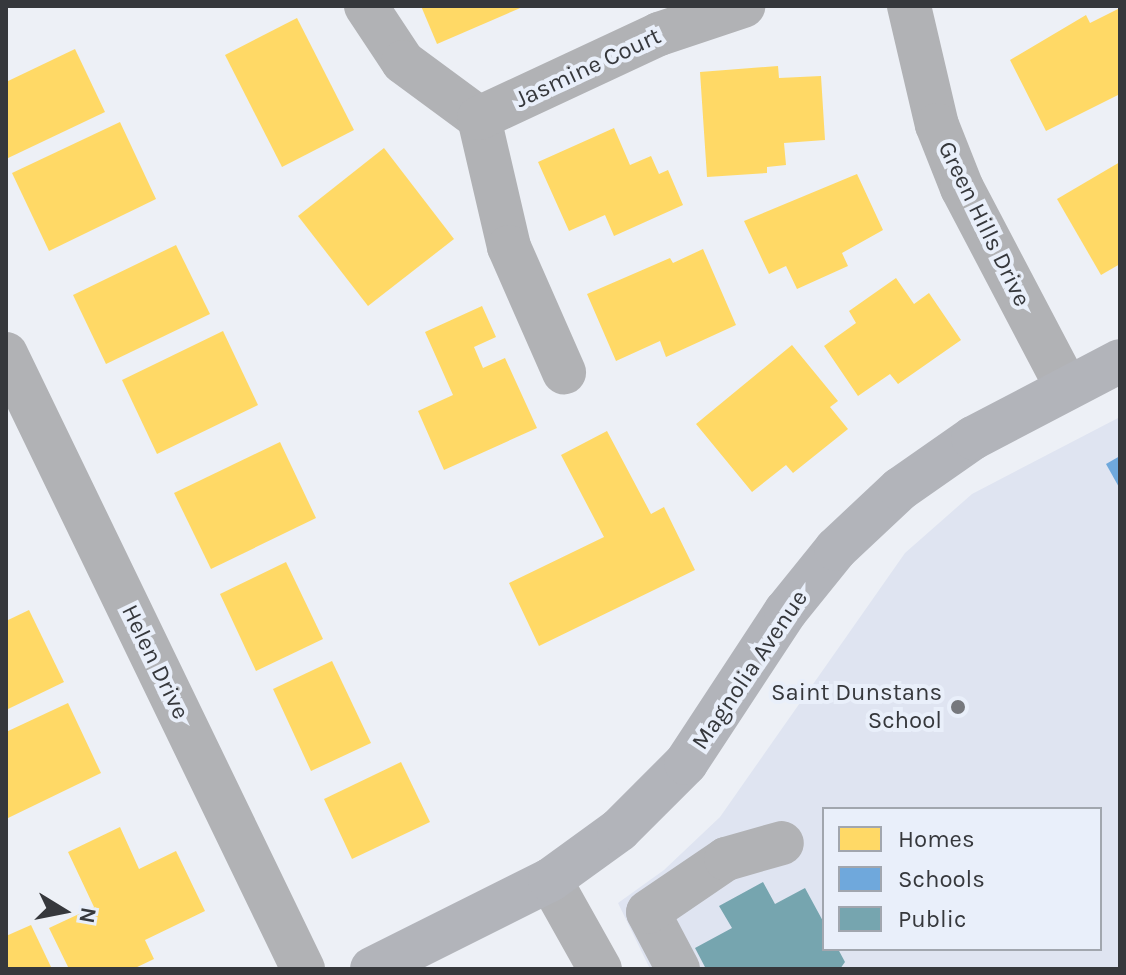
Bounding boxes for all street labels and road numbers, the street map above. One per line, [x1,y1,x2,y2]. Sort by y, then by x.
street label: Jasmine Court [510,22,666,114]
street label: Green Hills Drive [932,137,1036,311]
street label: Magnolia Avenue [686,585,814,755]
street label: Helen Drive [115,600,195,724]

